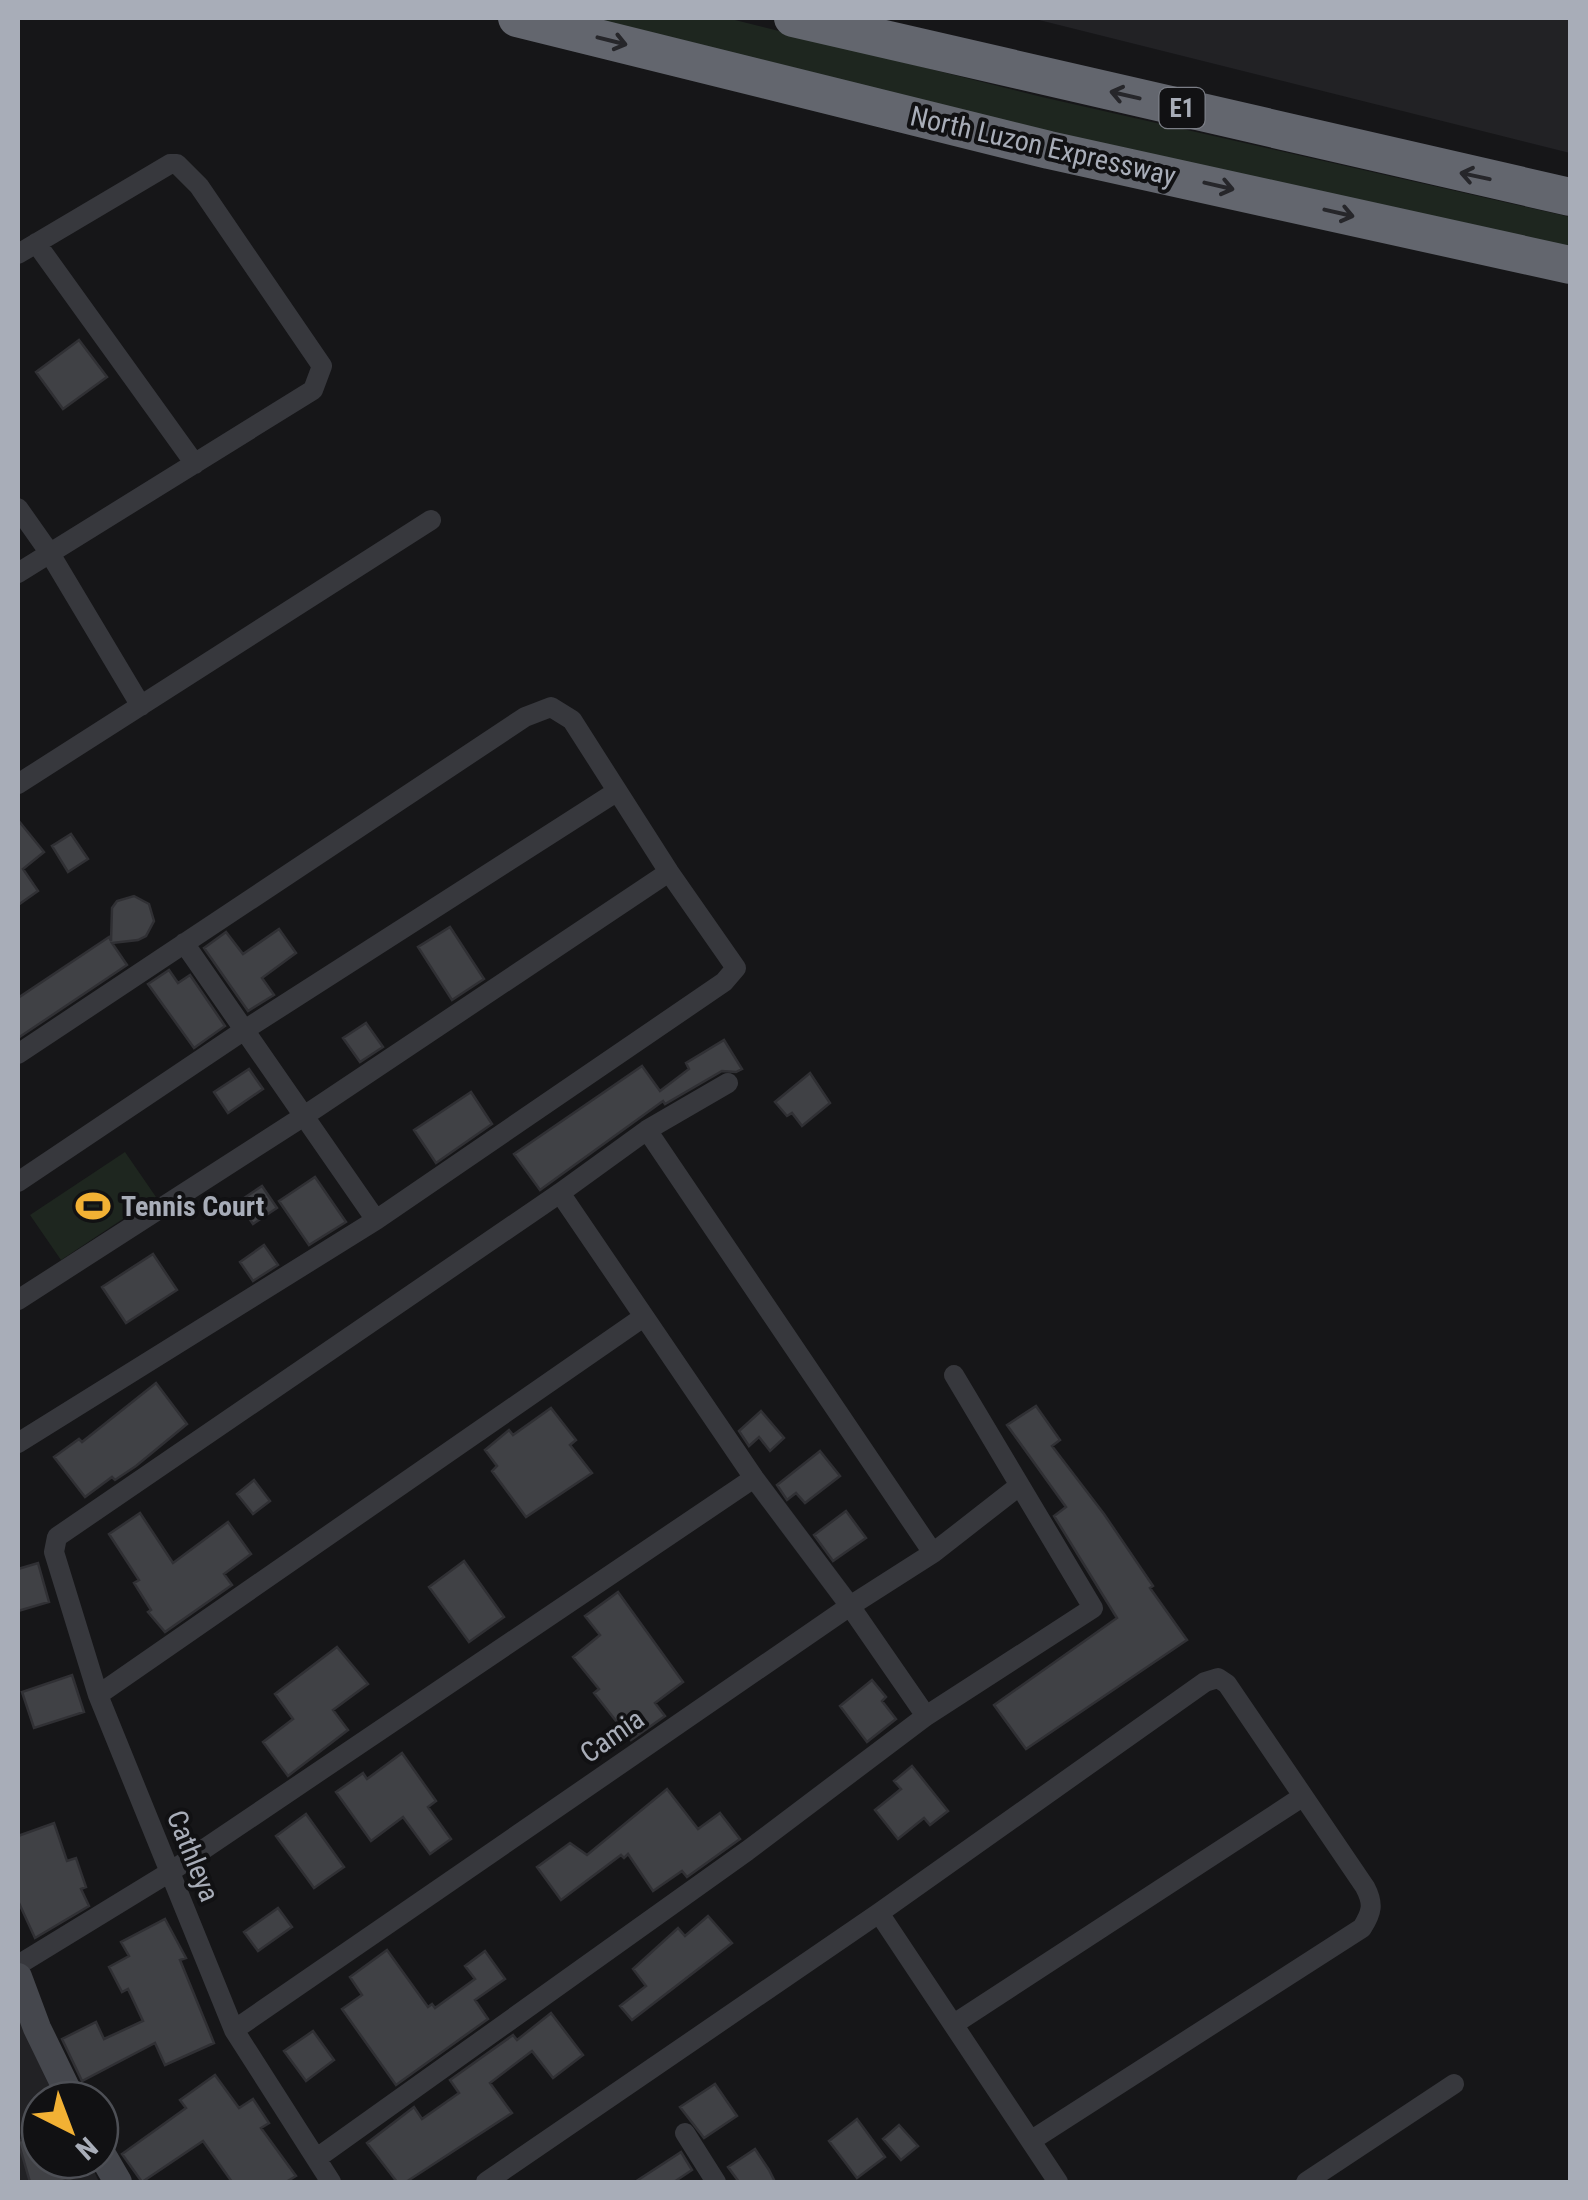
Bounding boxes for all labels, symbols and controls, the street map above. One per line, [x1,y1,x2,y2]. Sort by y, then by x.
one-way arrow [596,33,627,52]
one-way arrow [1110,85,1142,103]
road number: E1 [1160,88,1204,128]
street label: North Luzon Expressway [907,99,1179,193]
one-way arrow [1460,166,1492,185]
one-way arrow [1202,178,1234,196]
one-way arrow [1322,205,1354,223]
sports icon: Tennis Court [74,1187,112,1225]
place label: Tennis Court [121,1190,264,1223]
street label: Camia [574,1702,650,1770]
street label: Cathleya [160,1806,226,1906]
north arrow [20,2080,120,2180]
text: N [69,2130,104,2166]

